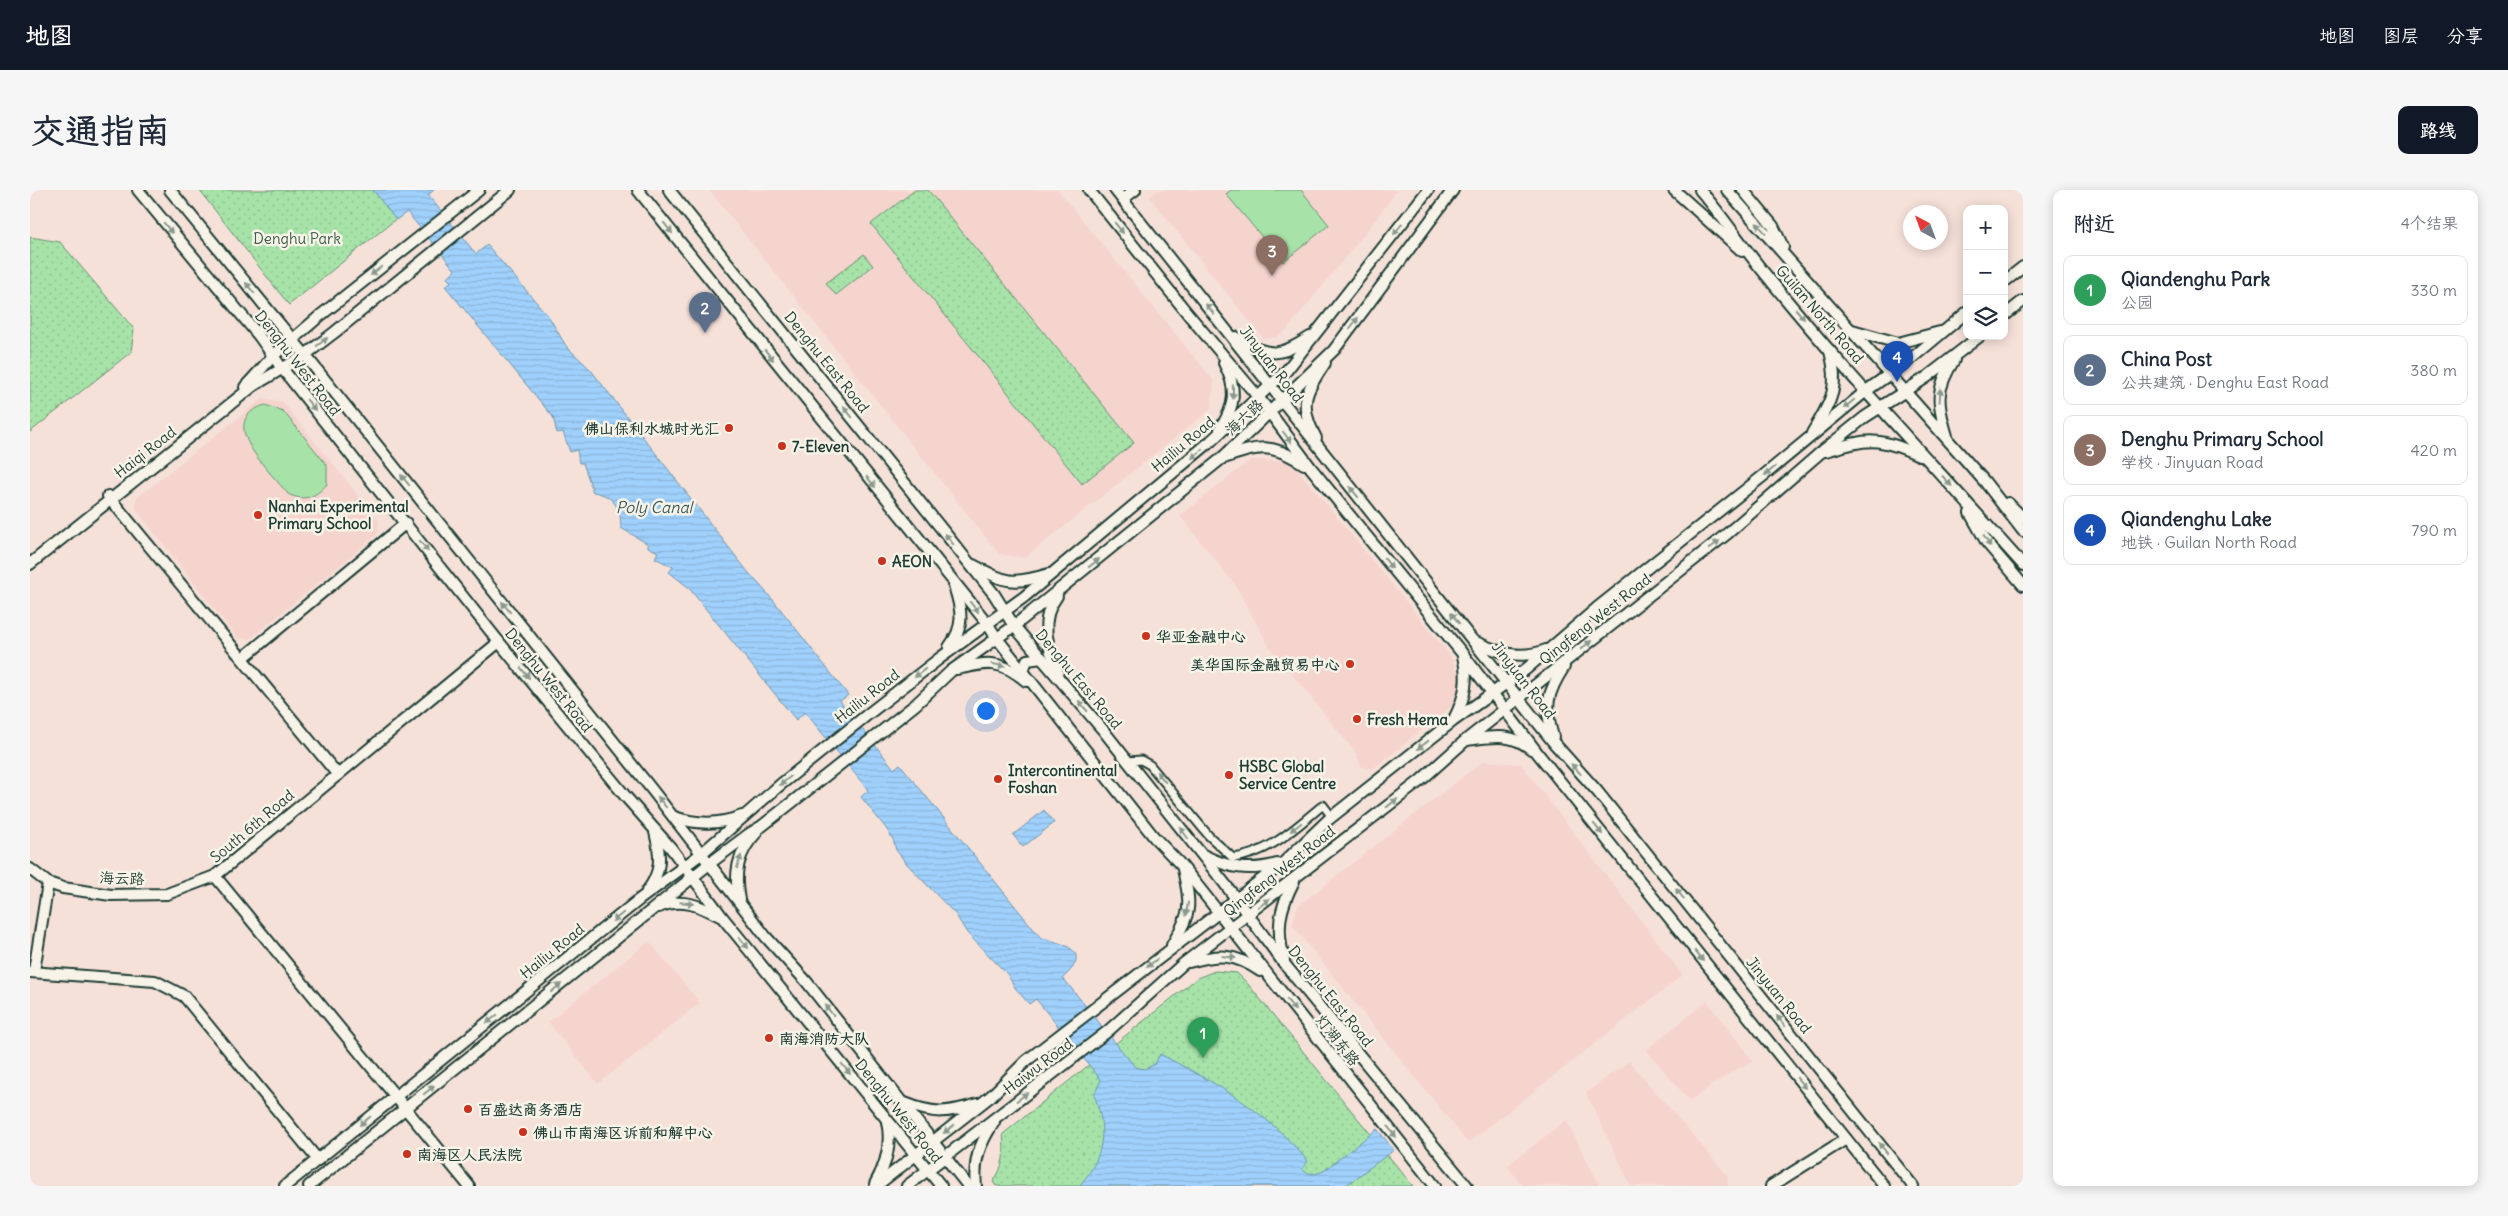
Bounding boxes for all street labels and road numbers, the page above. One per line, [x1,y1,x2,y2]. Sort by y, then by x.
street label: Guilan North Road [1772,261,1868,367]
street label: Denghu West Road [251,307,345,420]
street label: Denghu East Road [780,308,874,416]
street label: Jinyuan Road [1236,322,1308,407]
street label: 海六路 [1221,395,1267,439]
street label: Hailiu Road [1147,412,1219,476]
street label: Haiqi Road [110,422,180,482]
street label: Qingfeng West Road [1535,569,1655,669]
street label: Denghu West Road [501,624,597,736]
street label: Denghu East Road [1032,625,1126,733]
street label: Jinyuan Road [1488,638,1560,723]
street label: Hailiu Road [831,665,903,727]
street label: South 6th Road [206,785,298,867]
street label: Qingfeng West Road [1219,821,1339,921]
street label: 海云路 [99,868,145,888]
street label: Hailiu Road [516,919,588,983]
street label: Denghu East Road [1284,942,1378,1050]
street label: Jinyuan Road [1742,953,1816,1037]
street label: 灯湖东路 [1312,1011,1364,1069]
street label: Haiwu Road [1000,1034,1077,1098]
street label: Denghu West Road [851,1055,947,1167]

